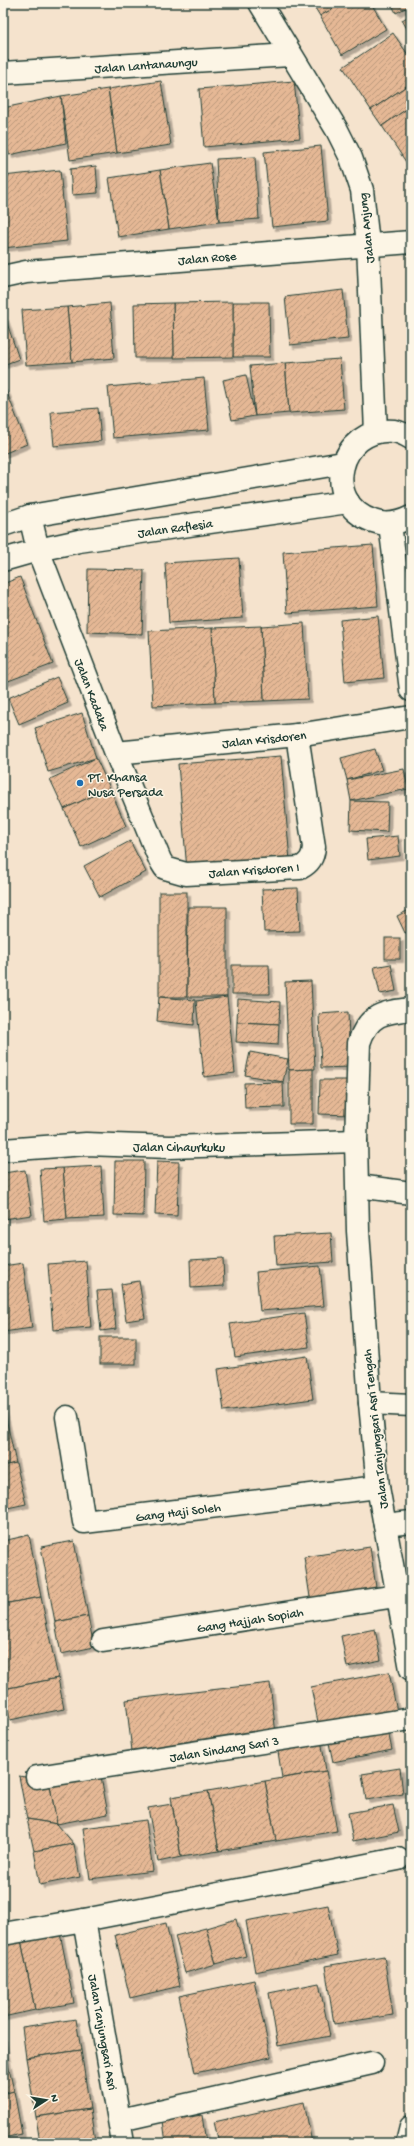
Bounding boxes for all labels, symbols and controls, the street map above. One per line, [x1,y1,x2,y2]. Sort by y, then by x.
street label: Jalan Lantanaungu [94,55,198,78]
street label: Jalan Anjung [356,192,379,264]
street label: Jalan Rose [177,249,237,270]
street label: Jalan Raflesia [137,517,215,542]
street label: Jalan Kadaka [70,657,112,734]
street label: Jalan Krisdoren [221,729,308,752]
place label: PT. Khansa Nusa Persada [87,771,164,801]
marker: PT. Khansa Nusa Persada [75,778,85,788]
street label: Jalan Krisdoren I [208,861,300,882]
street label: Jalan Cihaurkuku [133,1141,225,1156]
street label: Jalan Tanjungsari Asri Tengah [361,1348,392,1509]
street label: Gang Haji Soleh [135,1501,222,1526]
street label: Gang Hajjah Sopiah [196,1606,305,1637]
street label: Jalan Sindang Sari 3 [169,1734,280,1767]
street label: Jalan Tanjungsari Asri [84,1973,119,2092]
north arrow [26,2080,66,2120]
text: N [47,2094,60,2103]

